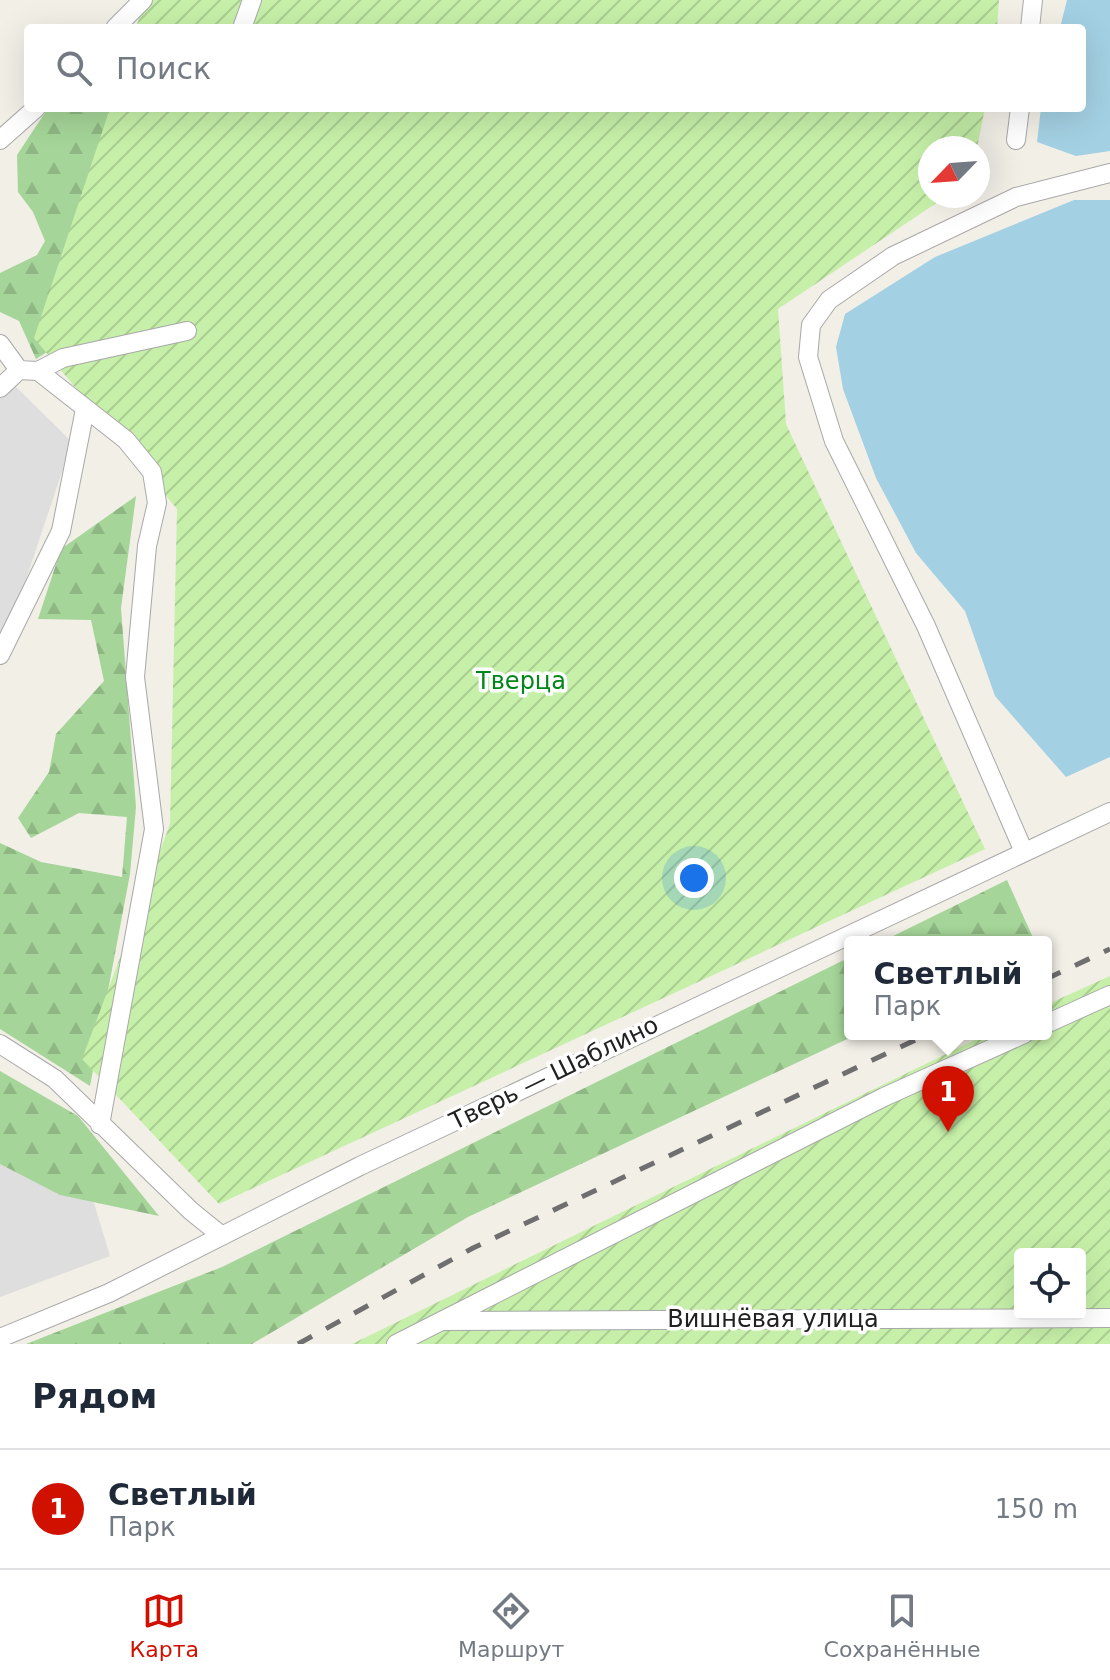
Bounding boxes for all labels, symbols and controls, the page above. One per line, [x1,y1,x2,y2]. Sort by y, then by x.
search box [24,24,1086,112]
icon: search [52,46,96,90]
text: Поиск [116,51,211,86]
north arrow [918,136,990,208]
park label: Тверца [475,667,566,695]
your location [674,858,714,898]
popup [844,936,1052,1040]
text: Светлый [874,956,1022,991]
text: Парк [874,991,941,1021]
street label: Тверь — Шаблино [444,1010,663,1136]
pin: 1 [922,1066,974,1132]
map controls [1014,1248,1086,1320]
button: locate [1014,1248,1086,1320]
street label: Вишнёвая улица [667,1305,879,1333]
text: Рядом [32,1376,157,1416]
text: Светлый [108,1477,257,1512]
text: 1 [49,1494,67,1524]
text: 150 m [995,1494,1078,1524]
text: Парк [108,1512,176,1542]
tab: Карта [130,1589,199,1662]
tab: Маршрут [458,1589,564,1662]
tab: Сохранённые [824,1589,980,1662]

